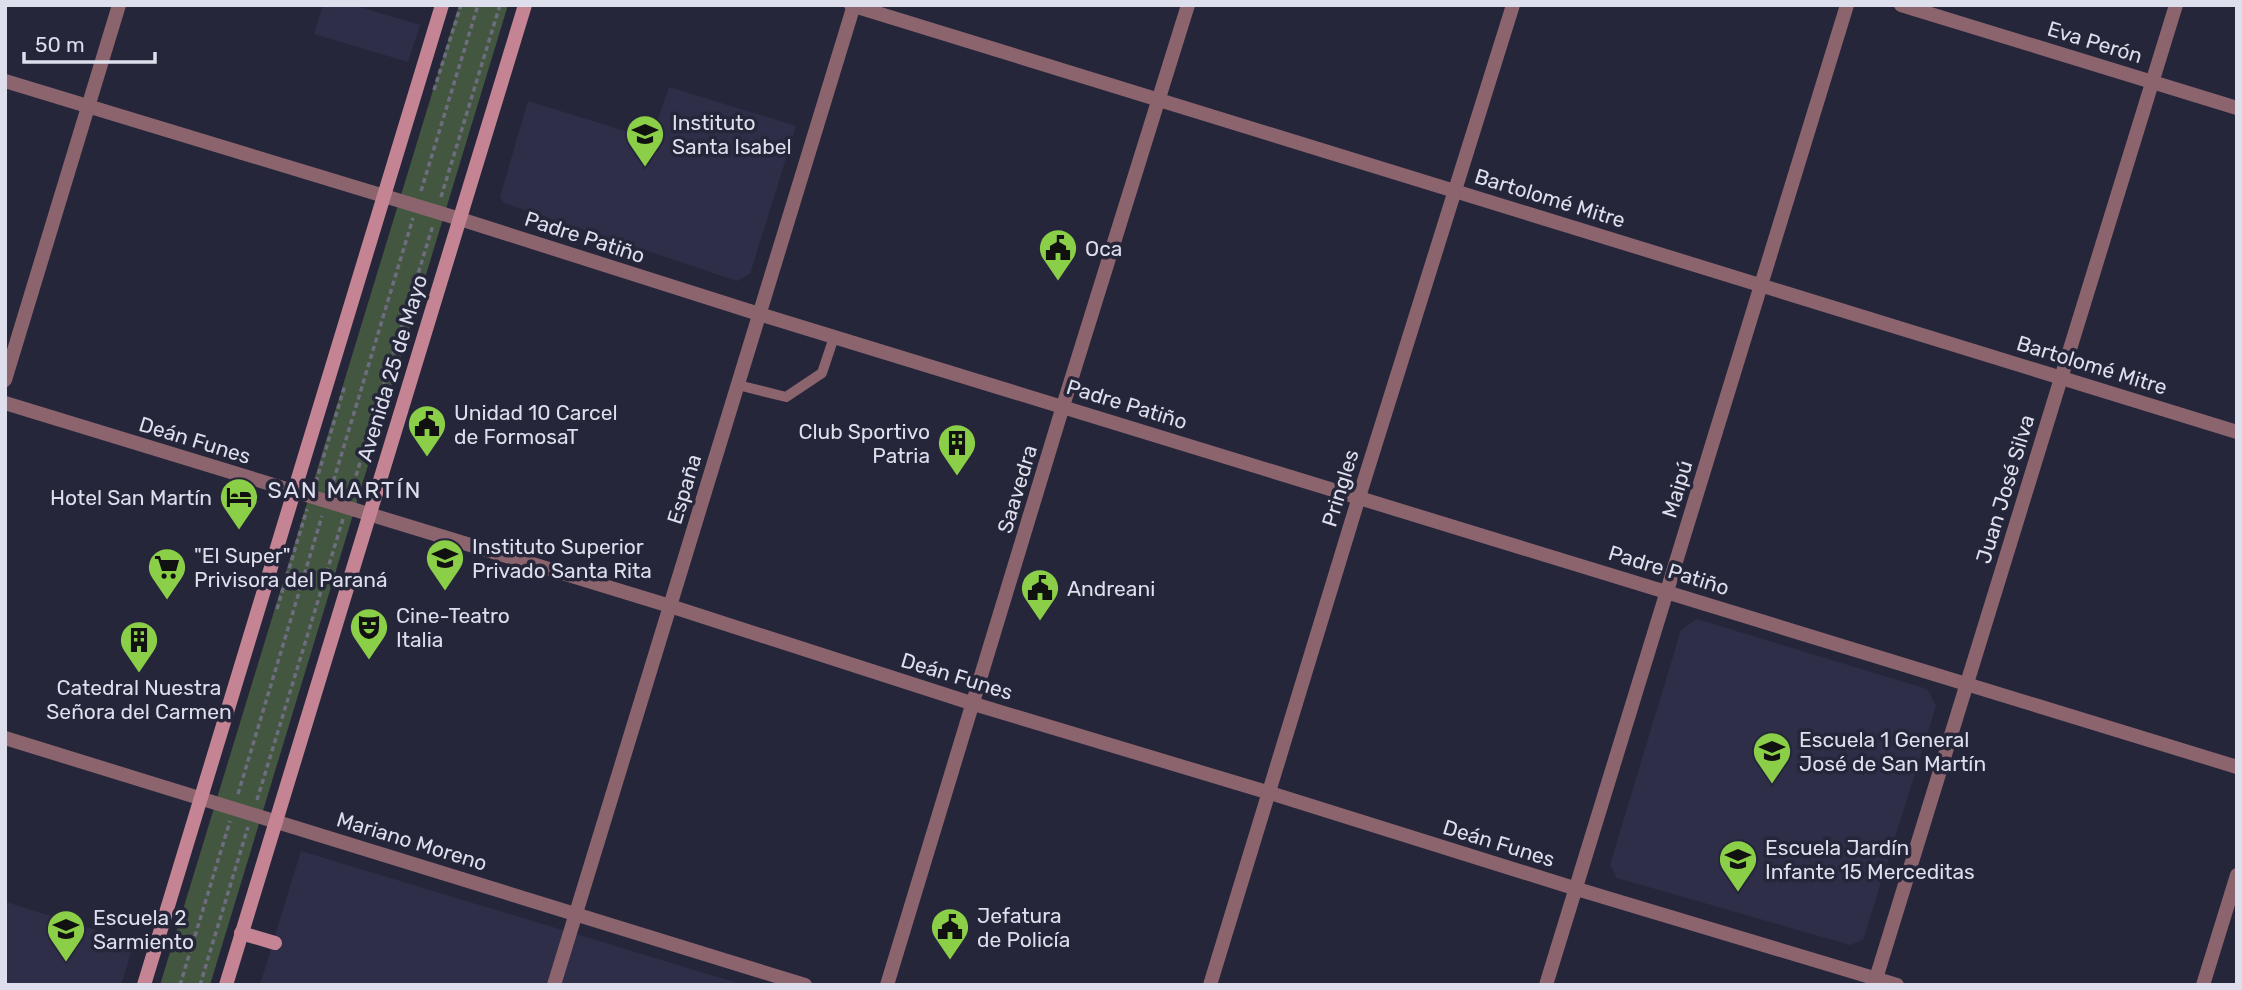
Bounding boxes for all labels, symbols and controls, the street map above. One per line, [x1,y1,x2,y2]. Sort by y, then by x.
street label: Eva Perón [2044,16,2146,68]
scale bar [24,21,156,65]
text: 50 m [35,32,85,57]
place label: Instituto Santa Isabel [672,110,792,159]
school or university icon: Instituto Santa Isabel [624,113,666,168]
street label: Bartolomé Mitre [1472,163,1628,233]
street label: Padre Patiño [522,206,648,268]
public building icon: Oca [1037,227,1079,282]
place label: Oca [1085,236,1122,261]
street label: Avenida 25 de Mayo [352,272,432,464]
street label: Bartolomé Mitre [2014,330,2170,400]
street label: Padre Patiño [1064,374,1190,434]
place label: Unidad 10 Carcel de FormosaT [454,400,618,449]
public building icon: Unidad 10 Carcel de FormosaT [406,403,448,458]
street label: Deán Funes [136,411,254,469]
street label: Juan José Silva [1970,412,2040,566]
place label: Club Sportivo Patria [798,419,930,468]
building icon: Club Sportivo Patria [936,422,978,477]
street label: Saavedra [992,442,1042,536]
street label: Pringles [1316,446,1364,530]
street label: España [662,451,706,527]
street label: Maipú [1656,457,1698,521]
hotel icon: Hotel San Martín [218,476,260,531]
district label: SAN MARTÍN [267,476,423,504]
place label: Hotel San Martín [50,485,212,510]
place label: Instituto Superior Privado Santa Rita [472,534,652,583]
school or university icon: Instituto Superior Privado Santa Rita [424,537,466,592]
street label: Padre Patiño [1606,540,1732,600]
place label: "El Super" Privisora del Paraná [194,543,388,592]
supermarket icon: "El Super" Privisora del Paraná [146,546,188,601]
public building icon: Andreani [1019,567,1061,622]
place label: Andreani [1067,576,1155,601]
place label: Cine-Teatro Italia [396,603,510,652]
theatre icon: Cine-Teatro Italia [348,606,390,661]
building icon: Catedral Nuestra Señora del Carmen [118,619,160,674]
street label: Deán Funes [898,647,1016,705]
place label: Catedral Nuestra Señora del Carmen [46,675,232,724]
place label: Escuela 1 General José de San Martín [1799,727,1986,776]
school or university icon: Escuela 1 General José de San Martín [1751,730,1793,785]
street label: Mariano Moreno [334,806,490,876]
street label: Deán Funes [1440,814,1558,872]
place label: Escuela Jardín Infante 15 Merceditas [1765,835,1975,884]
school or university icon: Escuela Jardín Infante 15 Merceditas [1717,838,1759,893]
place label: Jefatura de Policía [977,903,1070,952]
place label: Escuela 2 Sarmiento [93,905,194,954]
public building icon: Jefatura de Policía [929,906,971,961]
school or university icon: Escuela 2 Sarmiento [45,908,87,963]

